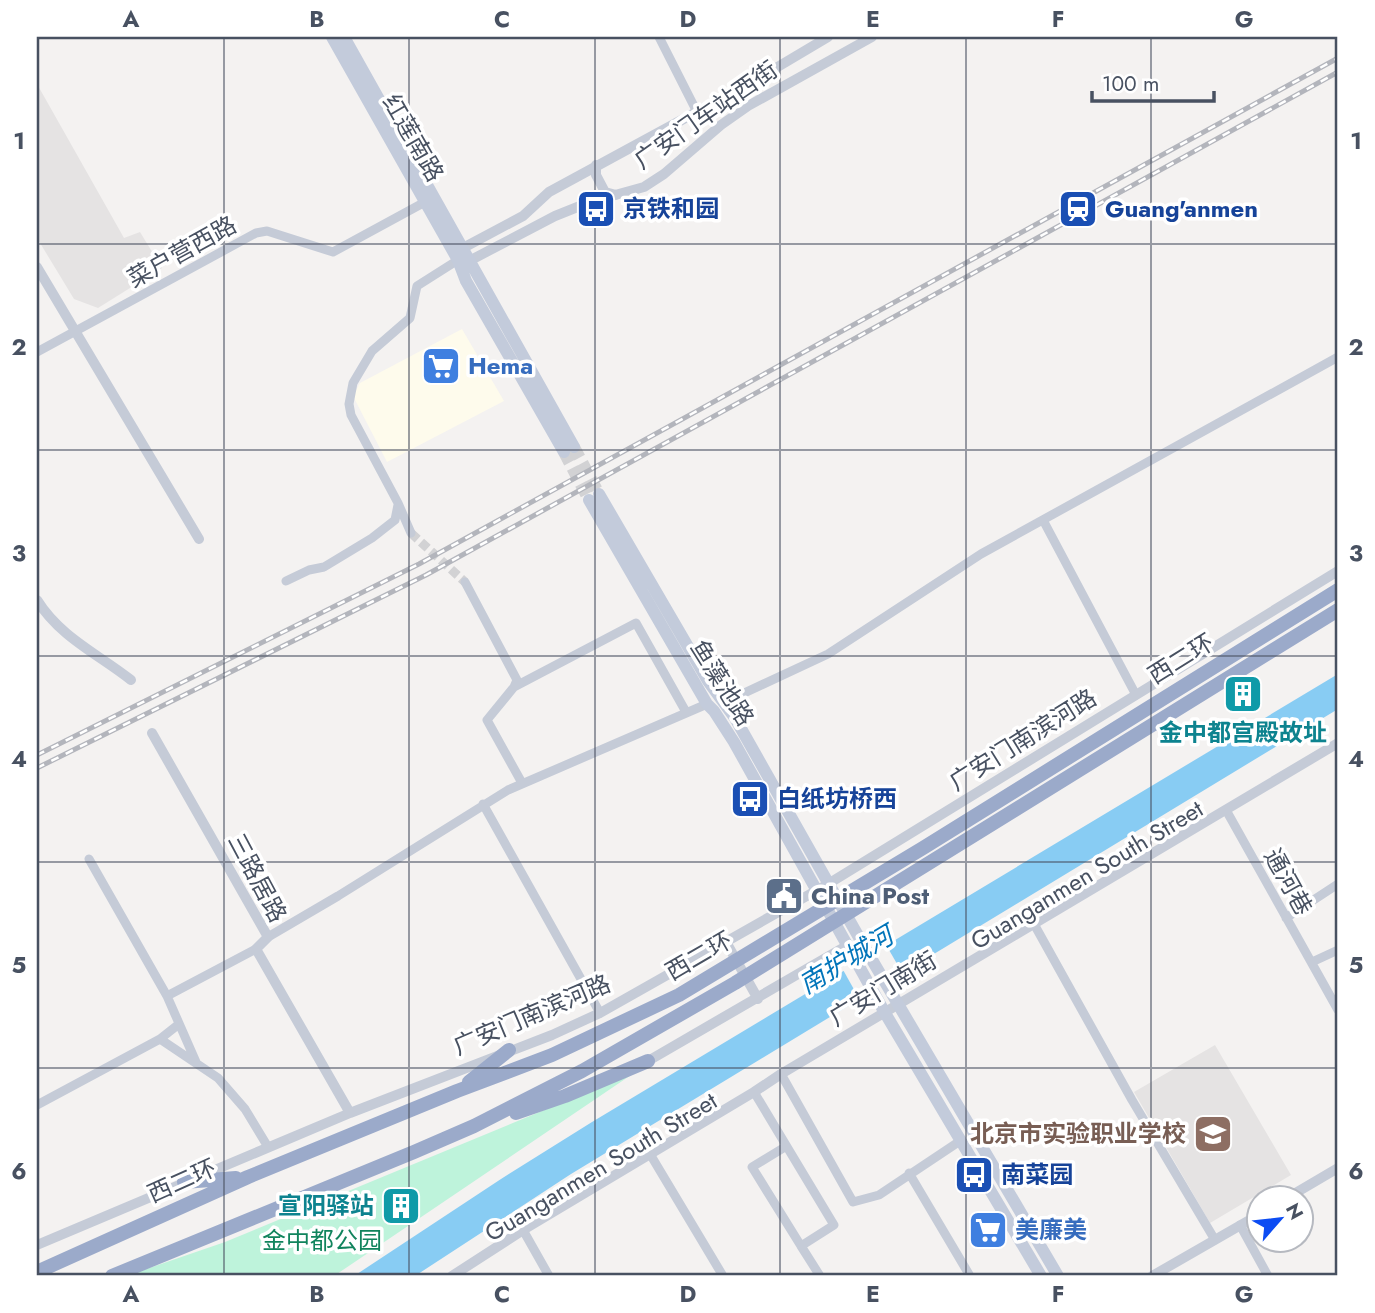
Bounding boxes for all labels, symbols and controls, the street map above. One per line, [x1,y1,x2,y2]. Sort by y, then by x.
text: A [122,2,140,36]
text: B [309,2,325,36]
text: C [494,2,510,36]
text: D [680,2,697,36]
text: E [866,2,880,36]
text: F [1052,2,1064,36]
text: G [1235,2,1253,36]
street label: 广安门车站西街 [627,52,785,177]
scale bar [1092,60,1214,104]
text: 100 m [1102,69,1159,99]
street label: 红莲南路 [374,87,453,188]
text: 1 [13,124,25,158]
text: 1 [1350,124,1362,158]
bus stop icon: 京铁和园 [575,188,617,230]
station icon: Guang'anmen [1057,188,1099,230]
place label: 京铁和园 [623,191,719,226]
place label: Guang'anmen [1105,191,1258,226]
street label: 菜户营西路 [121,207,243,296]
text: 2 [11,330,27,364]
text: 2 [1348,330,1364,364]
supermarket icon: Hema [420,345,462,387]
place label: Hema [468,348,533,383]
text: 3 [12,536,26,570]
text: 3 [1349,536,1363,570]
street label: 西二环 [1141,625,1221,692]
street label: 鱼藻池路 [682,633,763,733]
building icon: 金中都宫殿故址 [1222,673,1264,715]
street label: 广安门南滨河路 [942,680,1103,799]
place label: 金中都宫殿故址 [1159,715,1327,750]
text: 4 [11,742,27,776]
text: 4 [1348,742,1364,776]
bus stop icon: 白纸坊桥西 [729,778,771,820]
place label: 白纸坊桥西 [777,781,897,816]
street label: Guanganmen South Street [964,791,1210,958]
street label: 三路居路 [219,827,295,928]
street label: 通河巷 [1256,842,1321,922]
public building icon: China Post [763,875,805,917]
place label: China Post [811,878,929,913]
water label: 南护城河 [792,914,905,1003]
street label: 西二环 [659,922,739,989]
street label: 广安门南街 [822,943,943,1034]
text: 5 [12,948,26,982]
text: 5 [1349,948,1363,982]
street label: 广安门南滨河路 [448,966,616,1063]
street label: Guanganmen South Street [478,1083,724,1250]
school or university icon: 北京市实验职业学校 [1192,1113,1234,1155]
place label: 北京市实验职业学校 [970,1116,1186,1151]
street label: 西二环 [142,1150,222,1211]
text: 6 [11,1154,27,1188]
bus stop icon: 南菜园 [953,1154,995,1196]
text: 6 [1348,1154,1364,1188]
place label: 南菜园 [1001,1157,1073,1192]
north arrow [1246,1184,1316,1254]
building icon: 宣阳驿站 [380,1185,422,1227]
place label: 宣阳驿站 [278,1188,374,1223]
text: N [1279,1198,1310,1224]
supermarket icon: 美廉美 [967,1209,1009,1251]
place label: 美廉美 [1015,1212,1087,1247]
park label: 金中都公园 [262,1223,382,1258]
text: A [122,1277,140,1311]
text: B [309,1277,325,1311]
text: C [494,1277,510,1311]
text: D [680,1277,697,1311]
text: E [866,1277,880,1311]
text: F [1052,1277,1064,1311]
text: G [1235,1277,1253,1311]

